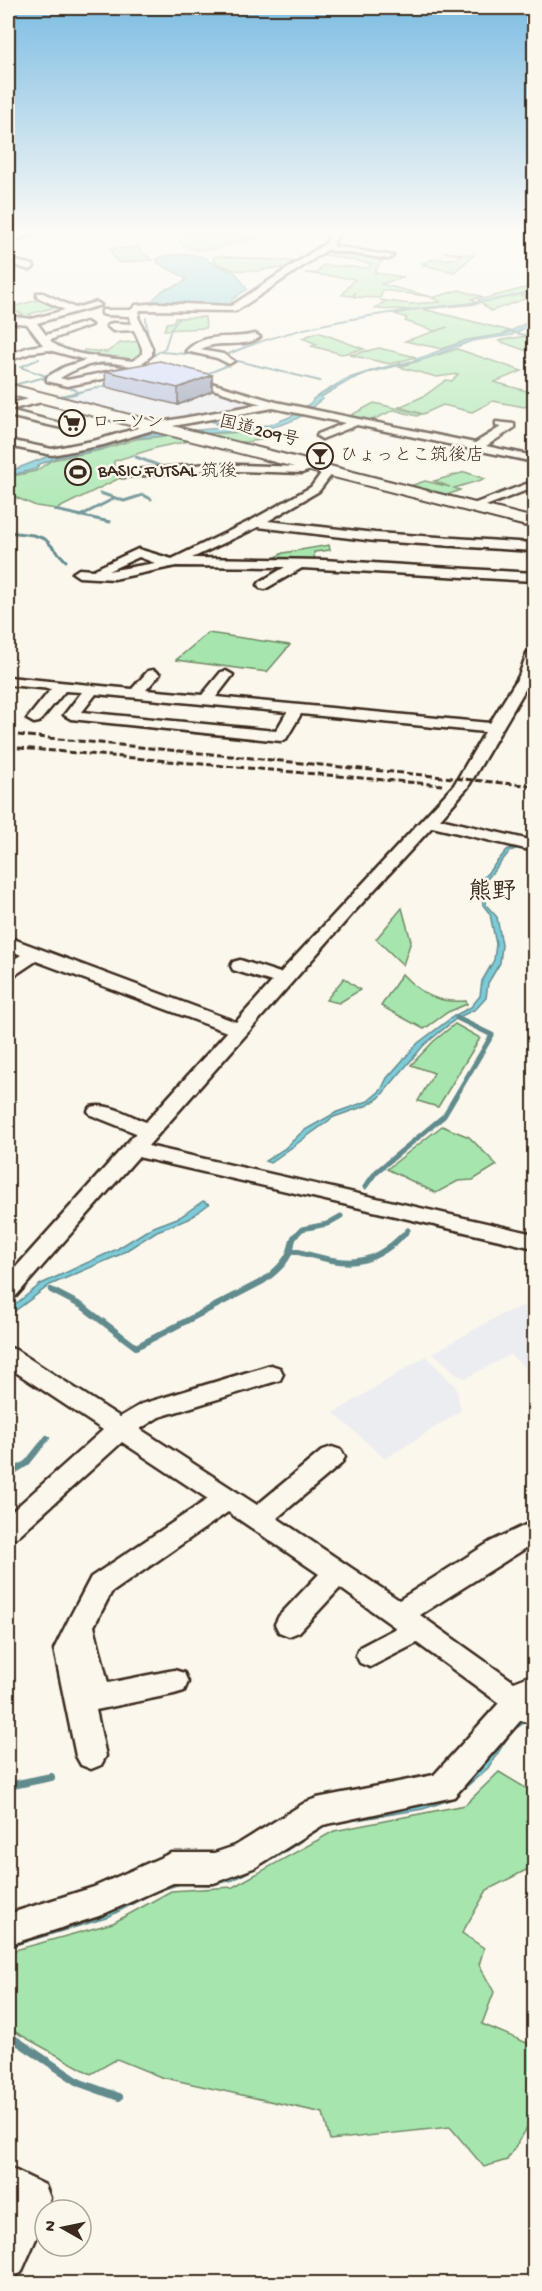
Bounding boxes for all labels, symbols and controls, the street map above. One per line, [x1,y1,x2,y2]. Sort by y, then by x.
supermarket icon: ローソン [57,408,87,438]
street label: 国道209号 [217,411,302,452]
place label: ローソン [92,413,164,434]
bar icon: ひょっとこ筑後店 [305,441,335,471]
place label: ひょっとこ筑後店 [340,445,484,467]
sports icon: BASIC FUTSAL 筑後 [63,457,93,487]
place label: BASIC FUTSAL 筑後 [97,461,237,483]
district label: 熊野 [468,878,516,908]
north arrow [33,2198,93,2258]
text: N [41,2219,62,2233]

